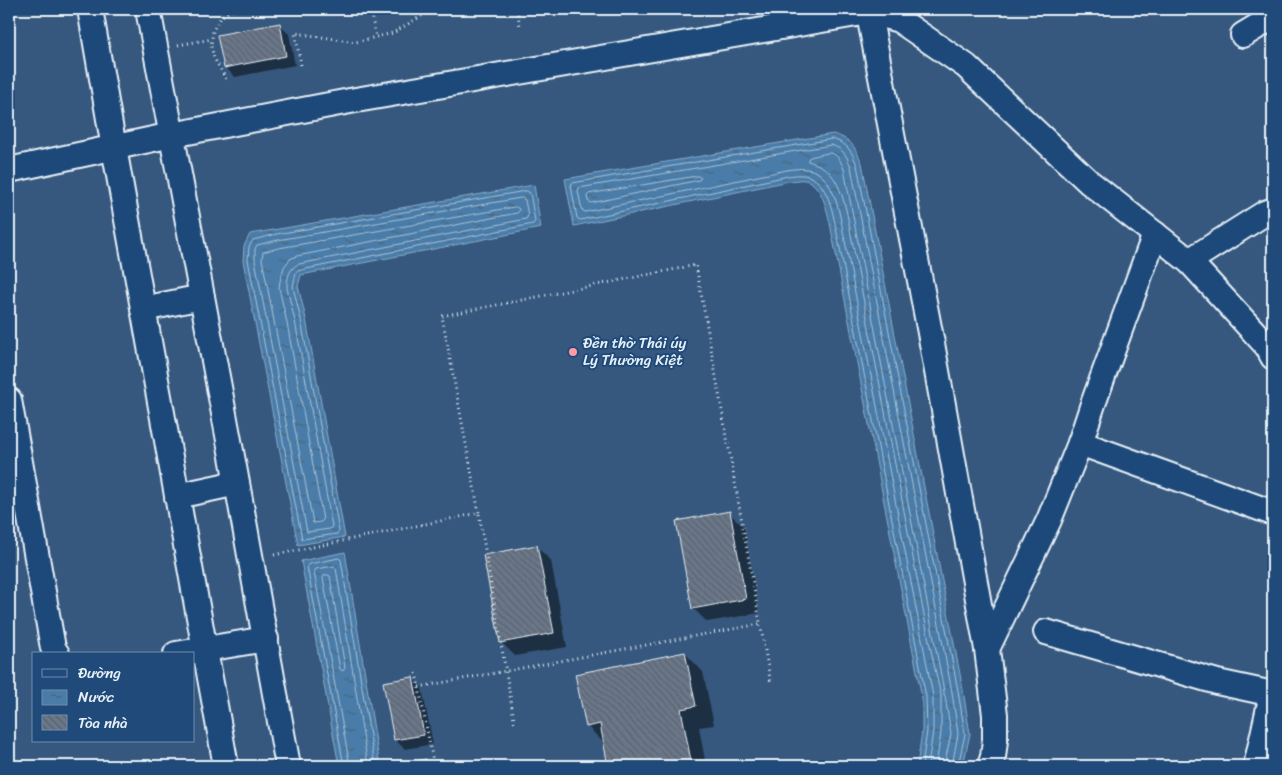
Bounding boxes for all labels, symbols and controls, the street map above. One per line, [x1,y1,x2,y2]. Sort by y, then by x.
place label: Đền thờ Thái úy Lý Thường Kiệt [583,330,687,373]
marker: Đền thờ Thái úy Lý Thường Kiệt [567,346,579,358]
legend [32,652,195,742]
text: Đường [78,660,121,686]
text: Nước [78,684,115,710]
text: Tòa nhà [78,710,128,736]

